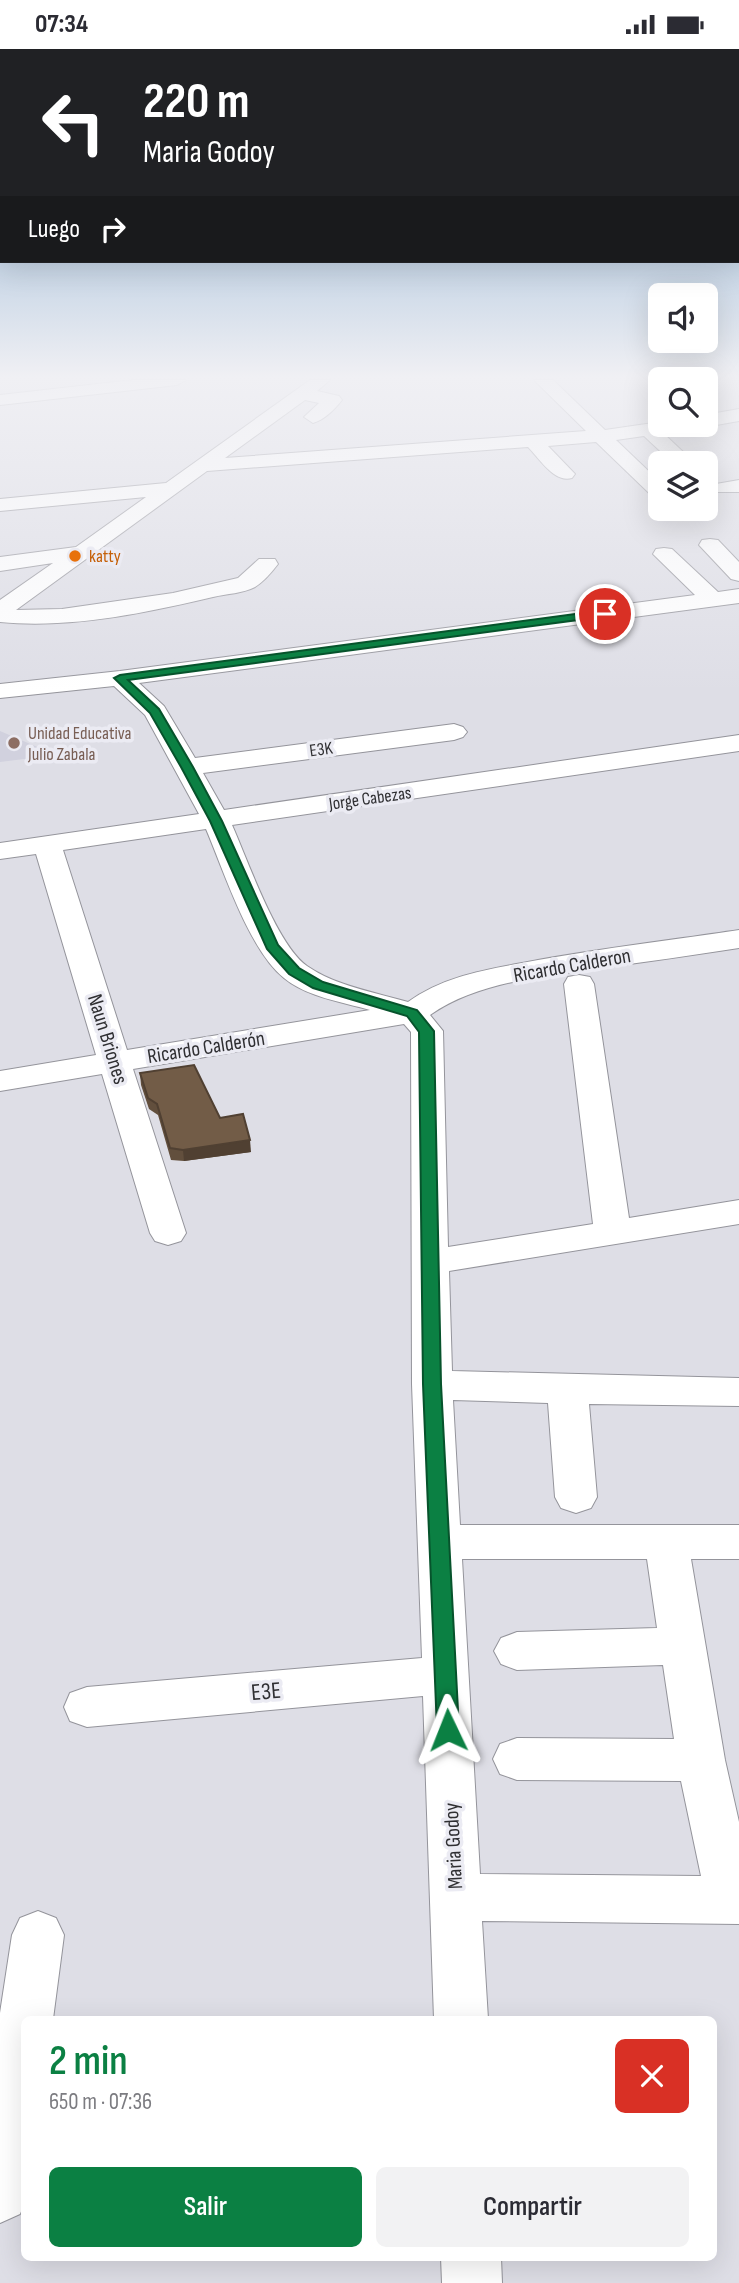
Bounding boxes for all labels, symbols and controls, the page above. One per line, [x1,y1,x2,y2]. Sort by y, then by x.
text: 07:34 [35,9,88,40]
text: 220 m [143,73,249,132]
icon: left [28,77,119,168]
text: Maria Godoy [143,133,275,172]
icon: right [94,210,132,248]
text: Luego [28,214,80,245]
map controls [648,283,718,521]
button: sound [648,283,718,353]
button: search [648,367,718,437]
button: layers [648,451,718,521]
place label: katty [89,546,121,567]
marker: katty [67,548,83,564]
pin [575,584,635,644]
icon: arrive [586,595,624,633]
place label: Unidad Educativa Julio Zabala [27,723,132,765]
marker: Unidad Educativa Julio Zabala [6,735,22,751]
street label: E3K [308,737,335,762]
street label: Jorge Cabezas [327,782,413,815]
street label: Ricardo Calderon [511,943,633,988]
street label: Naun Briones [82,991,133,1087]
street label: Ricardo Calderón [145,1026,267,1069]
street label: E3E [250,1676,282,1707]
position arrow [411,1693,485,1767]
street label: Maria Godoy [439,1802,468,1890]
text: 2 min [49,2036,128,2087]
button: close [615,2039,689,2113]
text: 650 m · 07:36 [49,2088,152,2116]
button: Salir [49,2167,362,2247]
button: Compartir [376,2167,689,2247]

